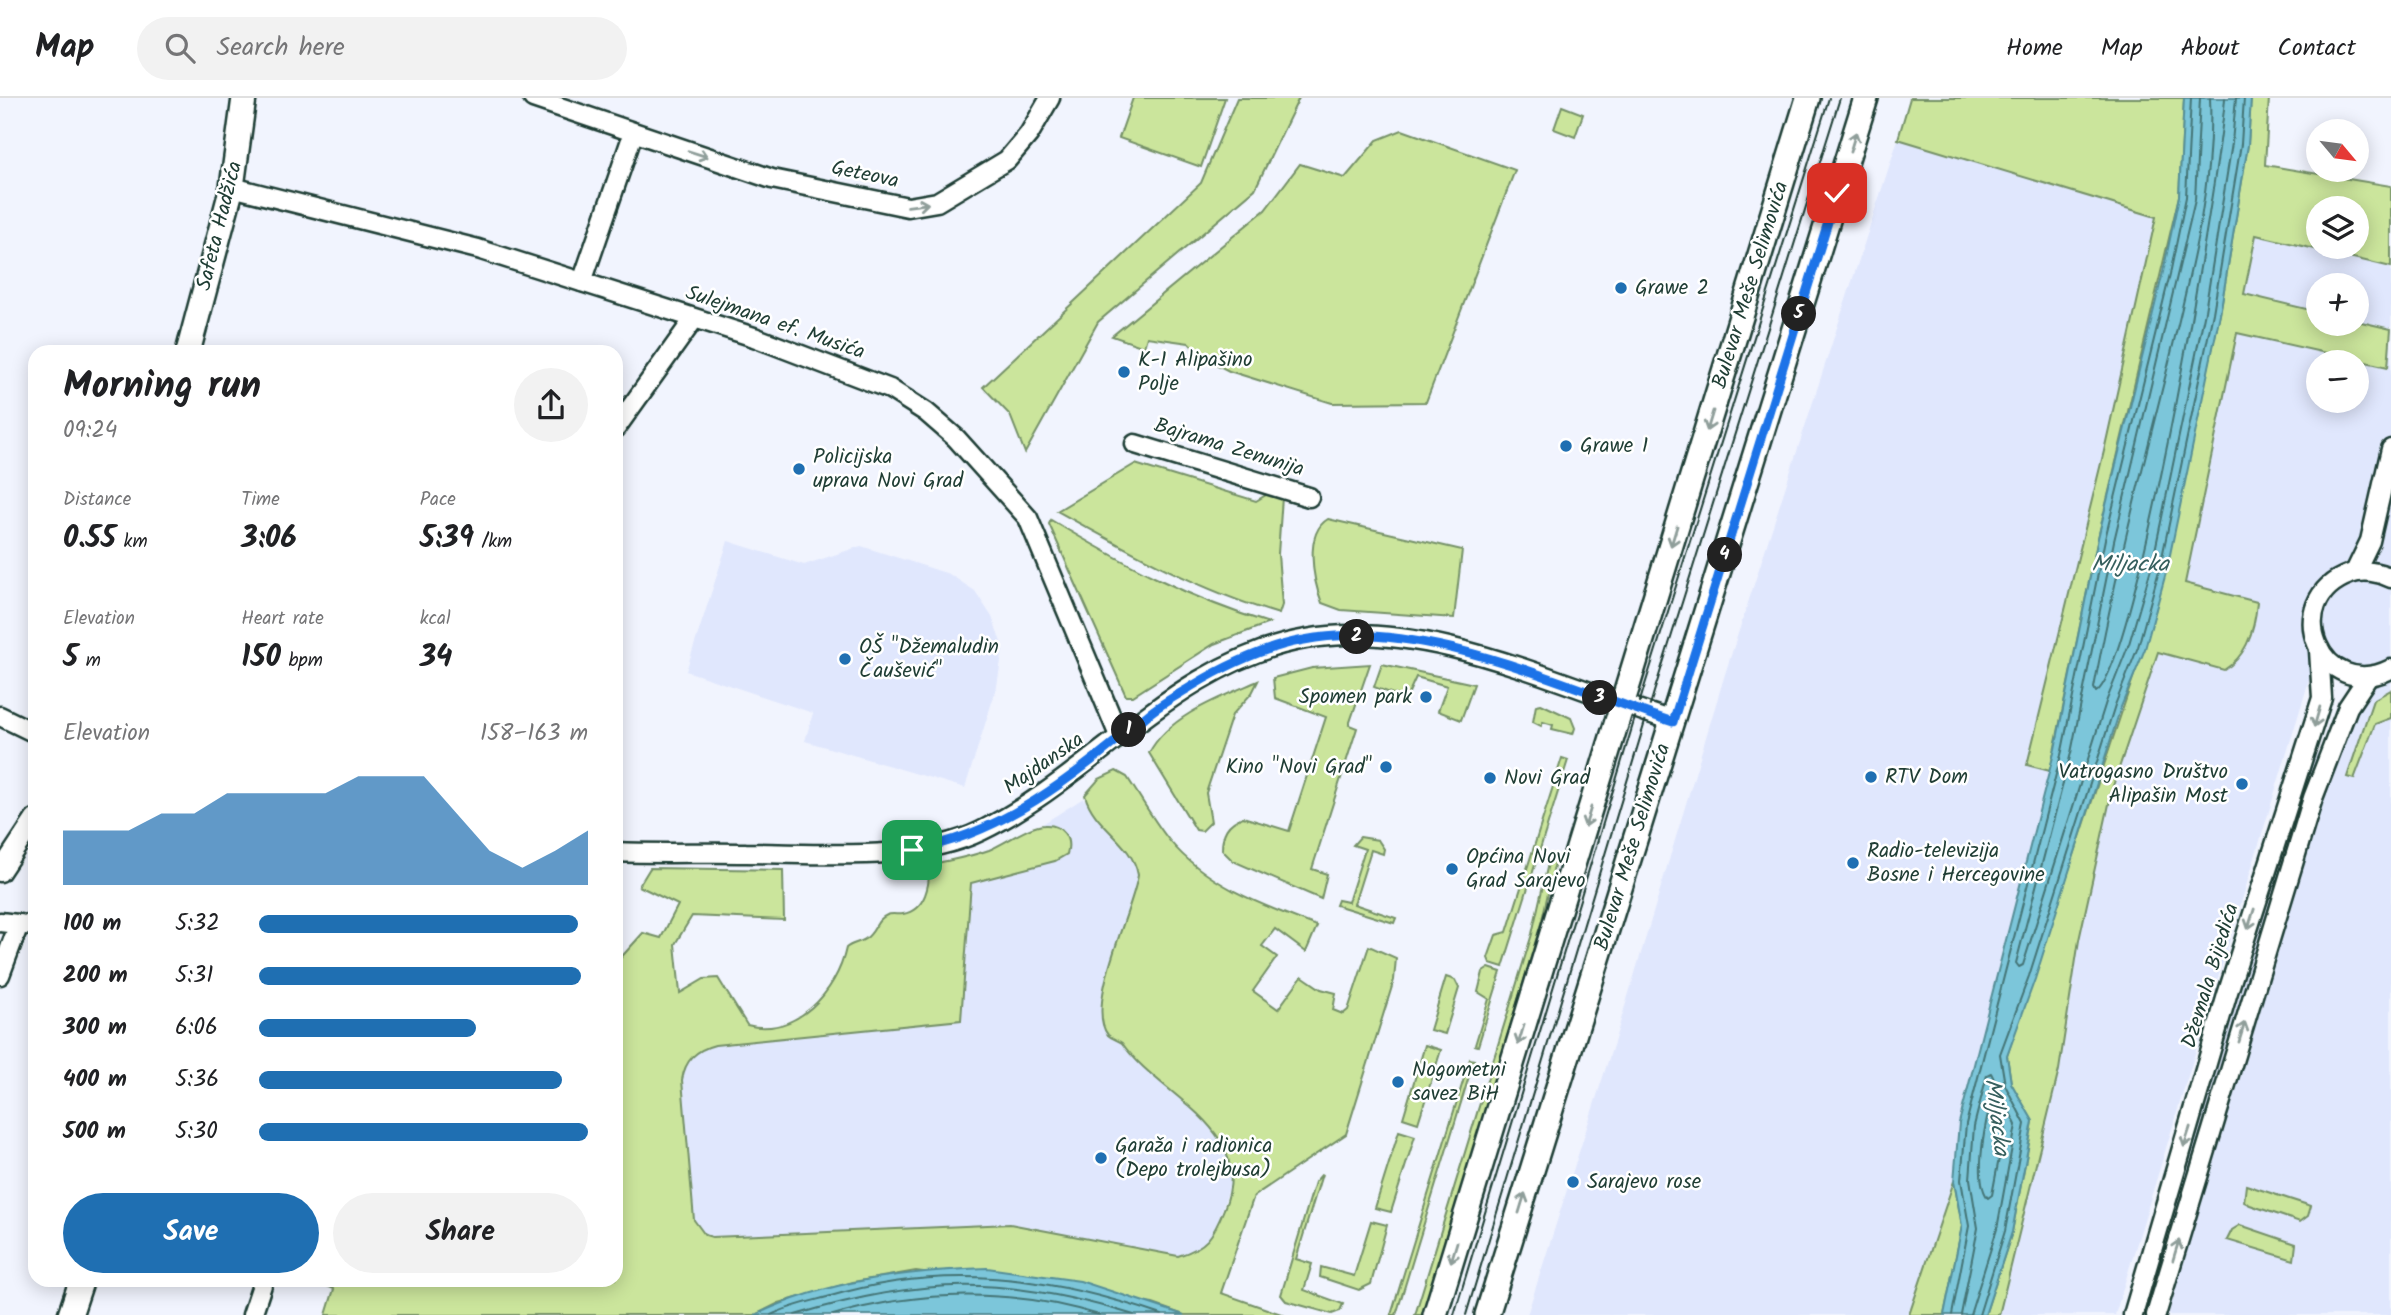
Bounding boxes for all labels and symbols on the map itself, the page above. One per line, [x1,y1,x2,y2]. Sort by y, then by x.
north arrow [2306,119,2370,182]
one-way arrow [1848,131,1860,153]
one-way arrow [686,149,708,161]
street label: Geteova [828,152,902,198]
street label: Safeta Hadžića [188,158,252,294]
pin [1807,163,1867,223]
street label: Bulevar Meše Selimovića [1704,177,1798,393]
one-way arrow [906,198,929,211]
place label: Grawe 2 [1635,272,1709,305]
street label: Sulejmana ef. Musića [681,277,869,369]
marker: Grawe 2 [1613,280,1629,296]
pin: 5 [1782,296,1816,332]
place label: K-1 Alipašino Polje [1138,344,1253,401]
marker: K-1 Alipašino Polje [1116,364,1132,380]
street label: Bajrama Zenunija [1150,409,1308,487]
one-way arrow [1702,410,1715,432]
place label: Grawe 1 [1580,430,1648,463]
marker: Grawe 1 [1558,438,1574,454]
place label: Policijska uprava Novi Grad [813,441,964,498]
marker: Policijska uprava Novi Grad [791,461,807,477]
one-way arrow [1667,525,1680,547]
pin: 4 [1708,538,1742,573]
water label: Miljacka [2091,547,2171,583]
pin: 2 [1340,620,1374,654]
place label: OŠ "Džemaludin Čaušević" [859,631,999,688]
marker: OŠ "Džemaludin Čaušević" [837,651,853,667]
pin: 3 [1582,680,1618,716]
place label: Spomen park [1299,681,1412,714]
marker: Spomen park [1418,689,1434,705]
one-way arrow [2309,706,2322,728]
pin: 1 [1112,712,1146,748]
street label: Majdanska [997,724,1091,804]
street label: Bulevar Meše Selimovića [1586,739,1680,955]
place label: Kino "Novi Grad" [1225,751,1372,784]
place label: Vatrogasno Društvo Alipašin Most [2058,756,2229,813]
marker: Kino "Novi Grad" [1378,759,1394,775]
place label: RTV Dom [1885,761,1968,794]
place label: Novi Grad [1504,762,1591,795]
marker: RTV Dom [1863,769,1879,785]
marker: Novi Grad [1482,770,1498,786]
marker: Vatrogasno Društvo Alipašin Most [2234,776,2250,792]
one-way arrow [1580,806,1593,828]
pin [882,820,942,880]
place label: Radio-televizija Bosne i Hercegovine [1867,835,2045,892]
place label: Općina Novi Grad Sarajevo [1466,841,1586,898]
marker: Radio-televizija Bosne i Hercegovine [1845,855,1861,871]
marker: Općina Novi Grad Sarajevo [1444,861,1460,877]
street label: Džemala Bijedića [2173,899,2249,1053]
one-way arrow [2244,908,2257,930]
one-way arrow [2236,1021,2249,1043]
one-way arrow [1513,1023,1526,1045]
place label: Nogometni savez BiH [1412,1054,1507,1111]
marker: Nogometni savez BiH [1390,1074,1406,1090]
water label: Miljacka [1973,1076,2019,1160]
one-way arrow [2179,1126,2192,1148]
place label: Garaža i radionica (Depo trolejbusa) [1115,1130,1272,1187]
marker: Garaža i radionica (Depo trolejbusa) [1093,1150,1109,1166]
place label: Sarajevo rose [1587,1166,1702,1199]
marker: Sarajevo rose [1565,1174,1581,1190]
one-way arrow [1516,1192,1529,1214]
one-way arrow [2170,1239,2183,1261]
one-way arrow [1446,1241,1459,1263]

